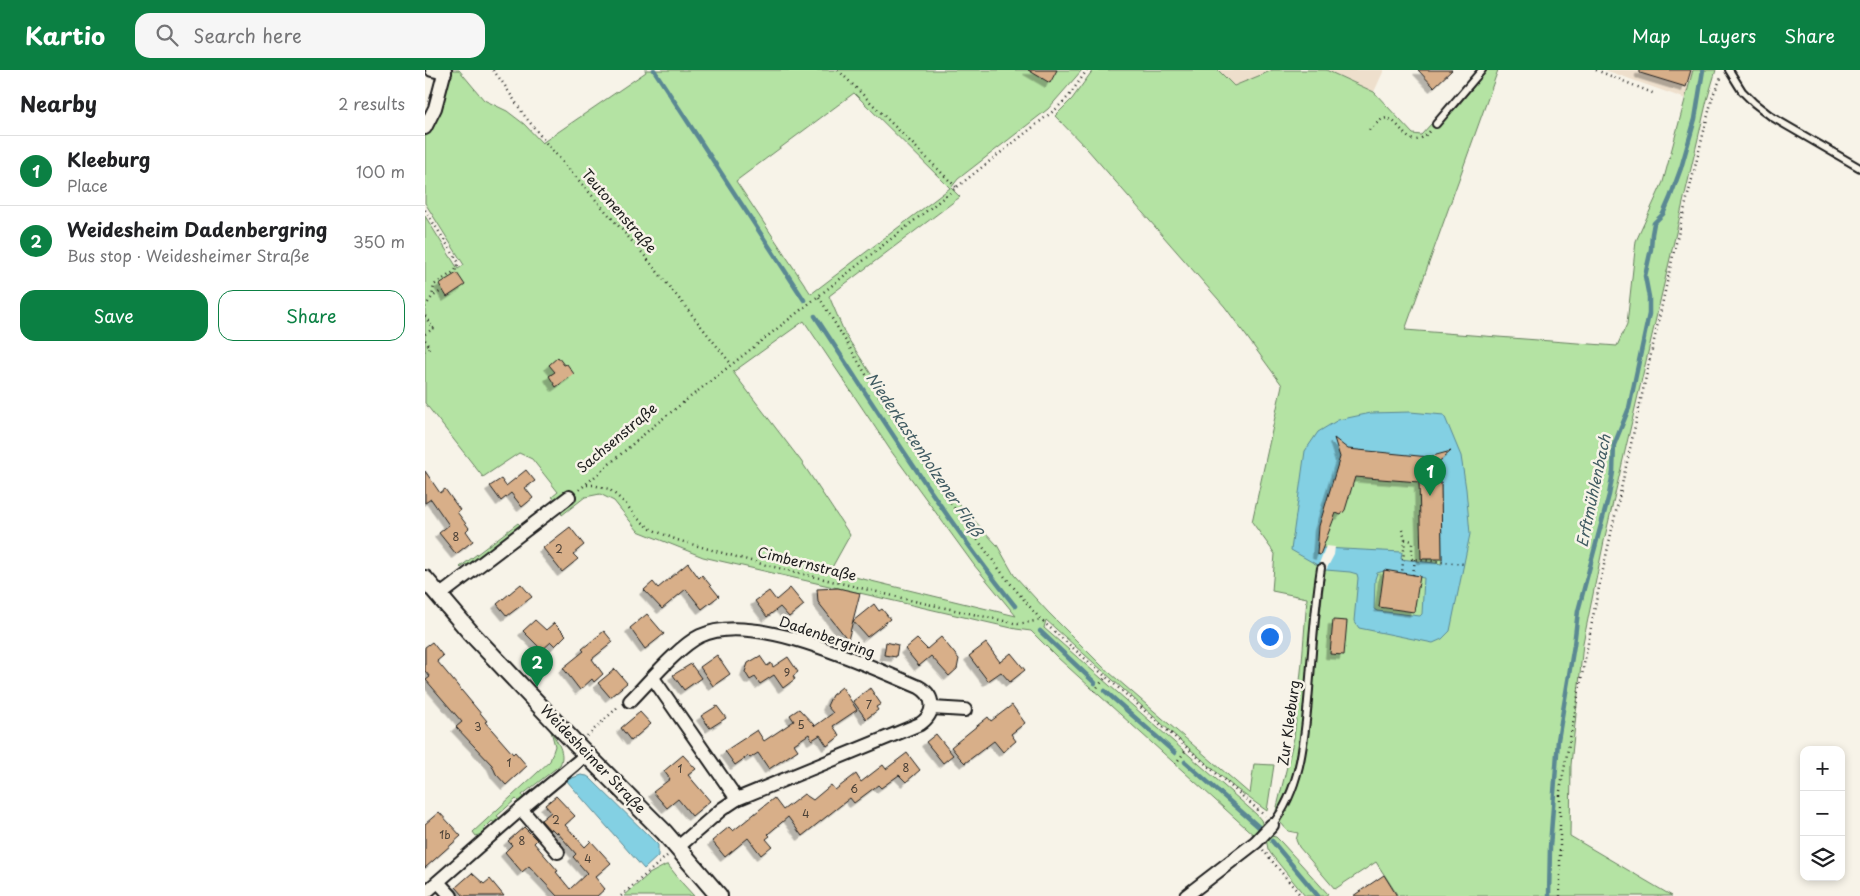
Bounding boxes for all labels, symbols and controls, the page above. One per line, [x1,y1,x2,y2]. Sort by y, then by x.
search box [135,13,485,58]
text: Kartio [25,17,105,53]
icon: search [153,21,181,49]
text: Search here [193,21,302,49]
text: Map [1632,22,1671,49]
text: Layers [1699,22,1756,49]
text: Share [1784,22,1835,49]
text: Nearby [20,87,97,119]
text: 2 results [338,91,405,115]
text: Kleeburg [67,145,150,173]
text: 1 [32,159,40,183]
text: 100 m [356,159,405,183]
street label: Teutonenstraße [577,164,662,257]
text: Place [67,173,108,197]
text: Weidesheim Dadenbergring [67,215,327,243]
text: 2 [30,229,42,253]
text: 350 m [353,229,405,253]
text: Bus stop · Weidesheimer Straße [67,243,309,267]
button: Save [20,290,208,341]
button: Share [218,290,405,341]
water label: Niederkastenholzener Fließ [861,367,990,542]
street label: Sachsenstraße [572,398,661,478]
water label: Erftmühlenbach [1569,432,1616,549]
pin: 1 [1414,455,1446,496]
house number: 8 [453,528,460,545]
house number: 2 [555,540,563,557]
street label: Cimbernstraße [755,541,859,586]
street label: Dadenbergring [777,610,878,663]
your location [1257,624,1283,650]
pin: 2 [521,646,553,687]
house number: 9 [784,664,790,681]
street label: Zur Kleeburg [1272,679,1305,767]
house number: 7 [866,696,872,713]
street label: Weidesheimer Straße [536,700,651,818]
house number: 5 [797,716,805,733]
house number: 3 [474,718,482,735]
map controls [1800,746,1845,881]
button: + [1800,746,1845,791]
house number: 1 [507,754,512,771]
house number: 8 [903,759,910,776]
house number: 1 [678,760,683,777]
house number: 6 [850,780,858,797]
button: − [1800,791,1845,836]
house number: 4 [802,805,810,822]
house number: 2 [552,811,560,828]
house number: 1b [439,826,451,843]
house number: 8 [519,832,526,849]
button: layers [1800,836,1845,881]
house number: 4 [584,850,592,867]

